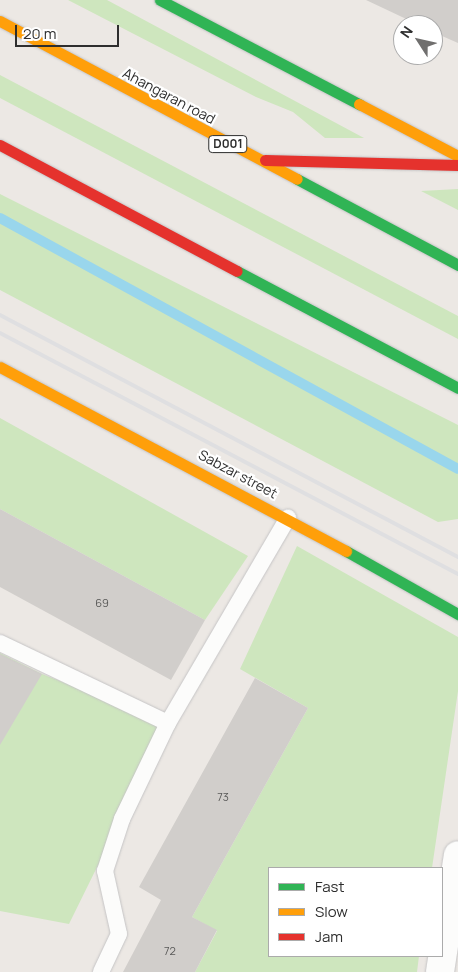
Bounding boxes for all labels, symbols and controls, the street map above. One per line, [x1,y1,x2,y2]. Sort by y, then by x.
scale bar [18,15,121,47]
north arrow [393,15,443,65]
text: N [395,22,417,41]
text: 20 m [23,23,56,44]
street label: Ahangaran road [120,65,218,127]
road number: D001 [208,134,248,154]
street label: Sabzar street [196,446,280,502]
house number: 69 [95,596,109,610]
house number: 73 [217,790,229,804]
legend [268,867,443,957]
text: Fast [315,876,344,897]
text: Slow [315,901,348,922]
text: Jam [315,926,343,947]
house number: 72 [164,944,176,958]

